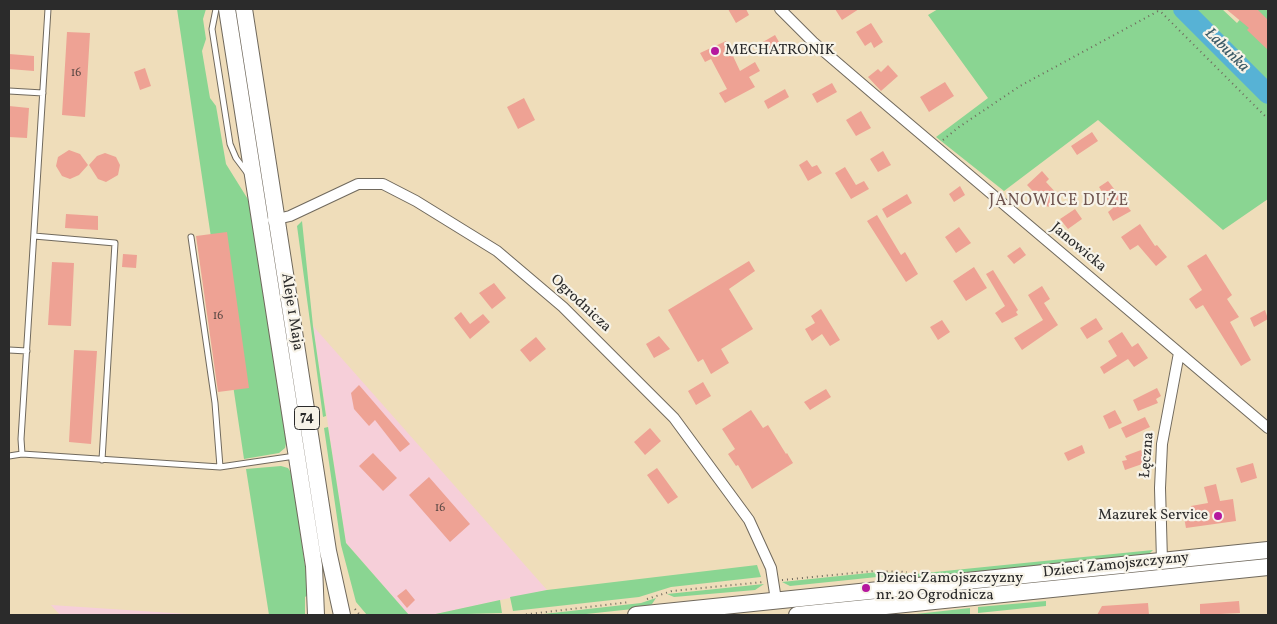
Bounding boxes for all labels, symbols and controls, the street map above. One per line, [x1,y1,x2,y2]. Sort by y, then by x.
water label: Łabuńka [1200,25,1252,77]
place label: MECHATRONIK [725,42,835,60]
marker: MECHATRONIK [709,45,721,57]
house number: 16 [71,67,81,81]
district label: JANOWICE DUŻE [987,192,1131,212]
street label: Janowicka [1046,219,1110,277]
street label: Ogrodnicza [546,271,614,337]
street label: Aleje 1 Maja [276,272,306,352]
house number: 16 [213,310,223,324]
road number: 74 [294,406,320,429]
street label: Łęczna [1137,431,1159,479]
house number: 16 [435,502,445,516]
place label: Mazurek Service [1098,507,1208,525]
marker: Mazurek Service [1212,510,1224,522]
street label: Dzieci Zamojszczyzny [1042,549,1190,583]
place label: Dzieci Zamojszczyzny nr. 20 Ogrodnicza [876,570,1023,605]
marker: Dzieci Zamojszczyzny nr. 20 Ogrodnicza [860,582,872,594]

